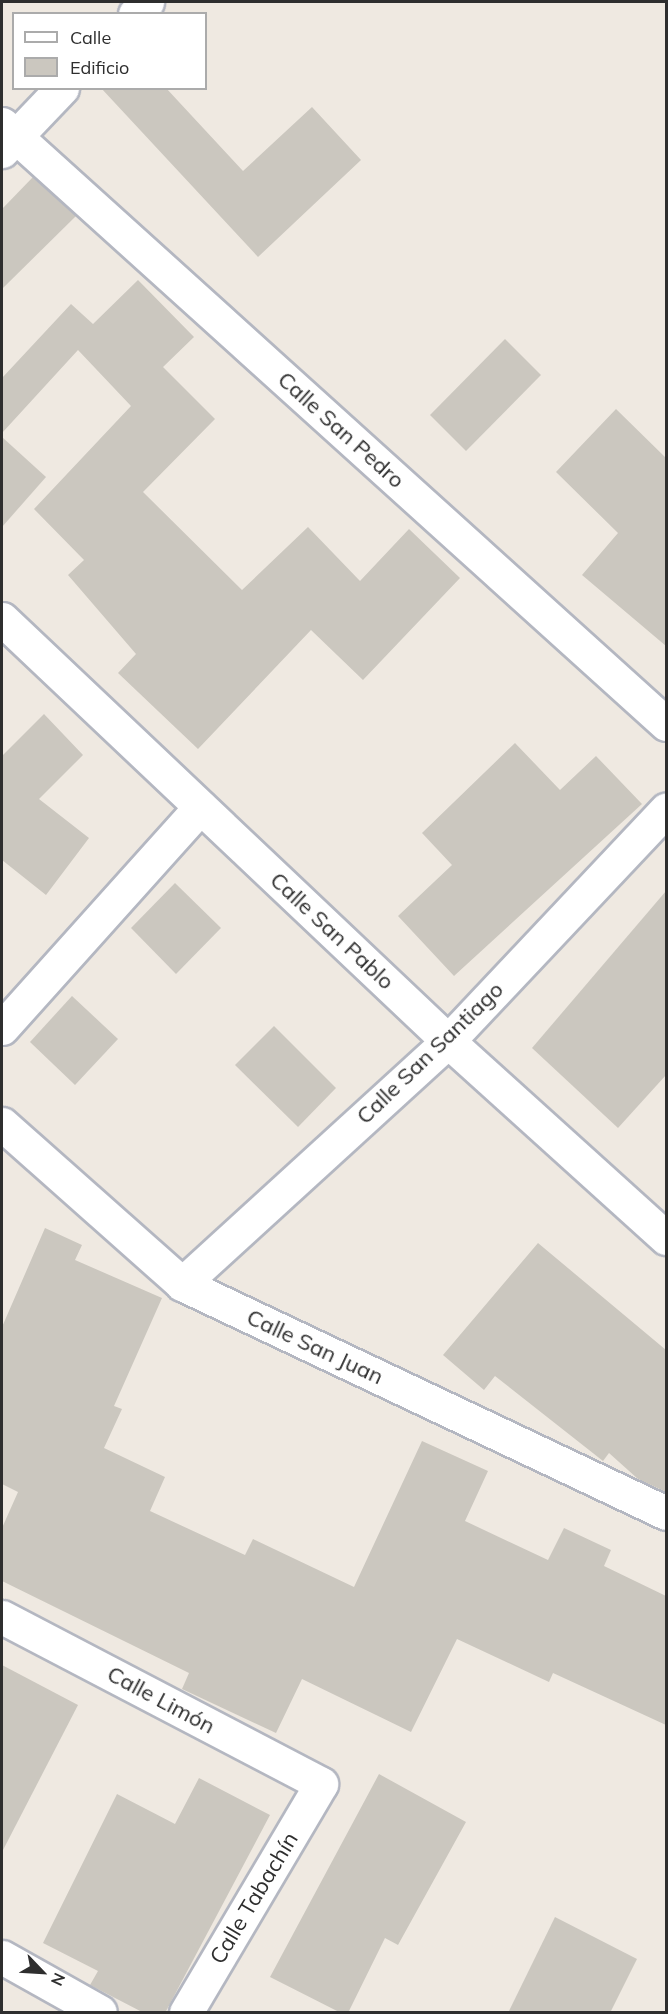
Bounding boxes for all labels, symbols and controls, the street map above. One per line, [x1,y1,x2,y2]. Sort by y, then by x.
legend [12,12,207,90]
text: Calle [70,26,111,49]
text: Edificio [70,56,129,79]
street label: Calle San Pedro [272,366,410,494]
street label: Calle San Pablo [265,867,399,995]
street label: Calle San Santiago [351,976,509,1130]
street label: Calle San Juan [243,1304,387,1390]
street label: Calle Limón [103,1661,219,1739]
street label: Calle Tabachín [204,1827,304,1969]
north arrow [12,1942,72,2002]
text: N [47,1970,70,1989]

